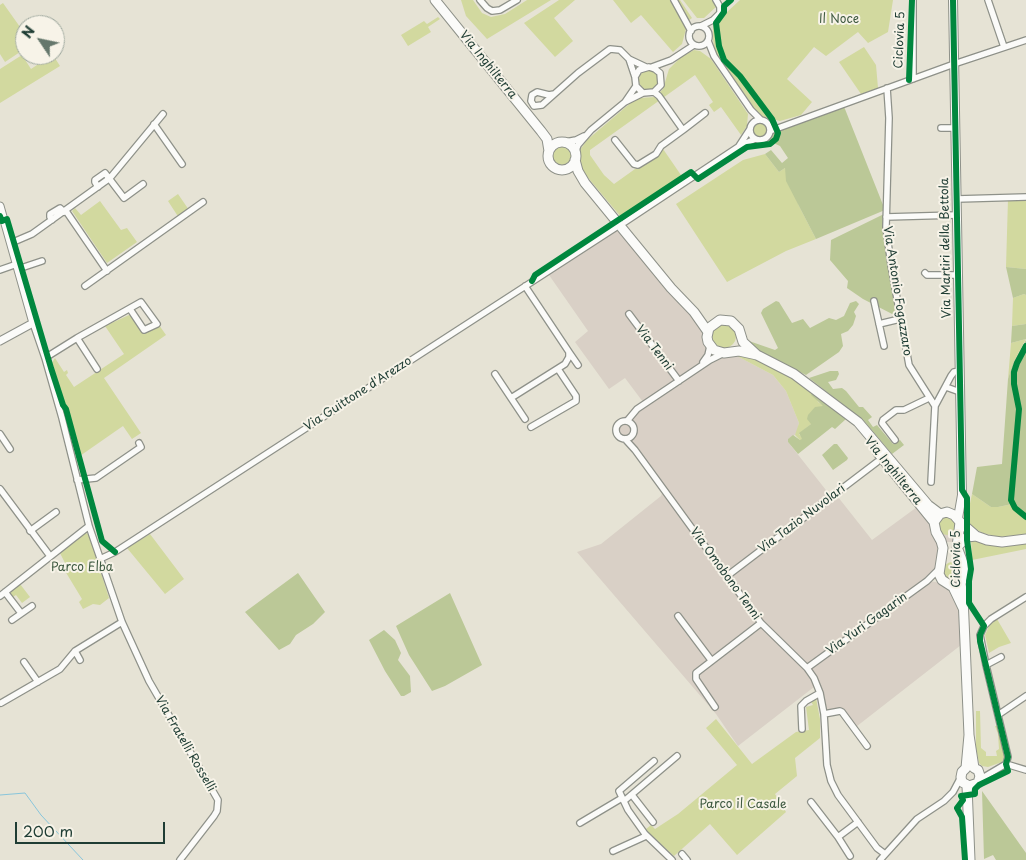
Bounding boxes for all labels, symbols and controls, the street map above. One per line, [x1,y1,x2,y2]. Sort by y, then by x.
street label: Ciclovia 5 [892,11,908,69]
park label: Il Noce [819,13,859,27]
north arrow [15,15,65,65]
text: N [16,21,40,42]
street label: Via Inghilterra [456,28,520,102]
street label: Via Martiri della Bettola [938,178,954,318]
street label: Via Antonio Fogazzaro [880,225,914,357]
street label: Via Tenni [632,323,676,373]
street label: Via Guittone d'Arezzo [301,354,415,434]
street label: Via Inghilterra [861,434,925,508]
street label: Via Tazio Nuvolari [756,482,848,556]
street label: Via Omobono Tenni [687,525,763,623]
street label: Ciclovia 5 [950,530,964,588]
park label: Parco Elba [51,561,113,575]
street label: Via Yuri Gagarin [824,590,910,658]
street label: Via Fratelli Rosselli [152,694,218,794]
park label: Parco il Casale [699,798,787,812]
scale bar [18,812,168,844]
text: 200 m [23,819,73,842]

